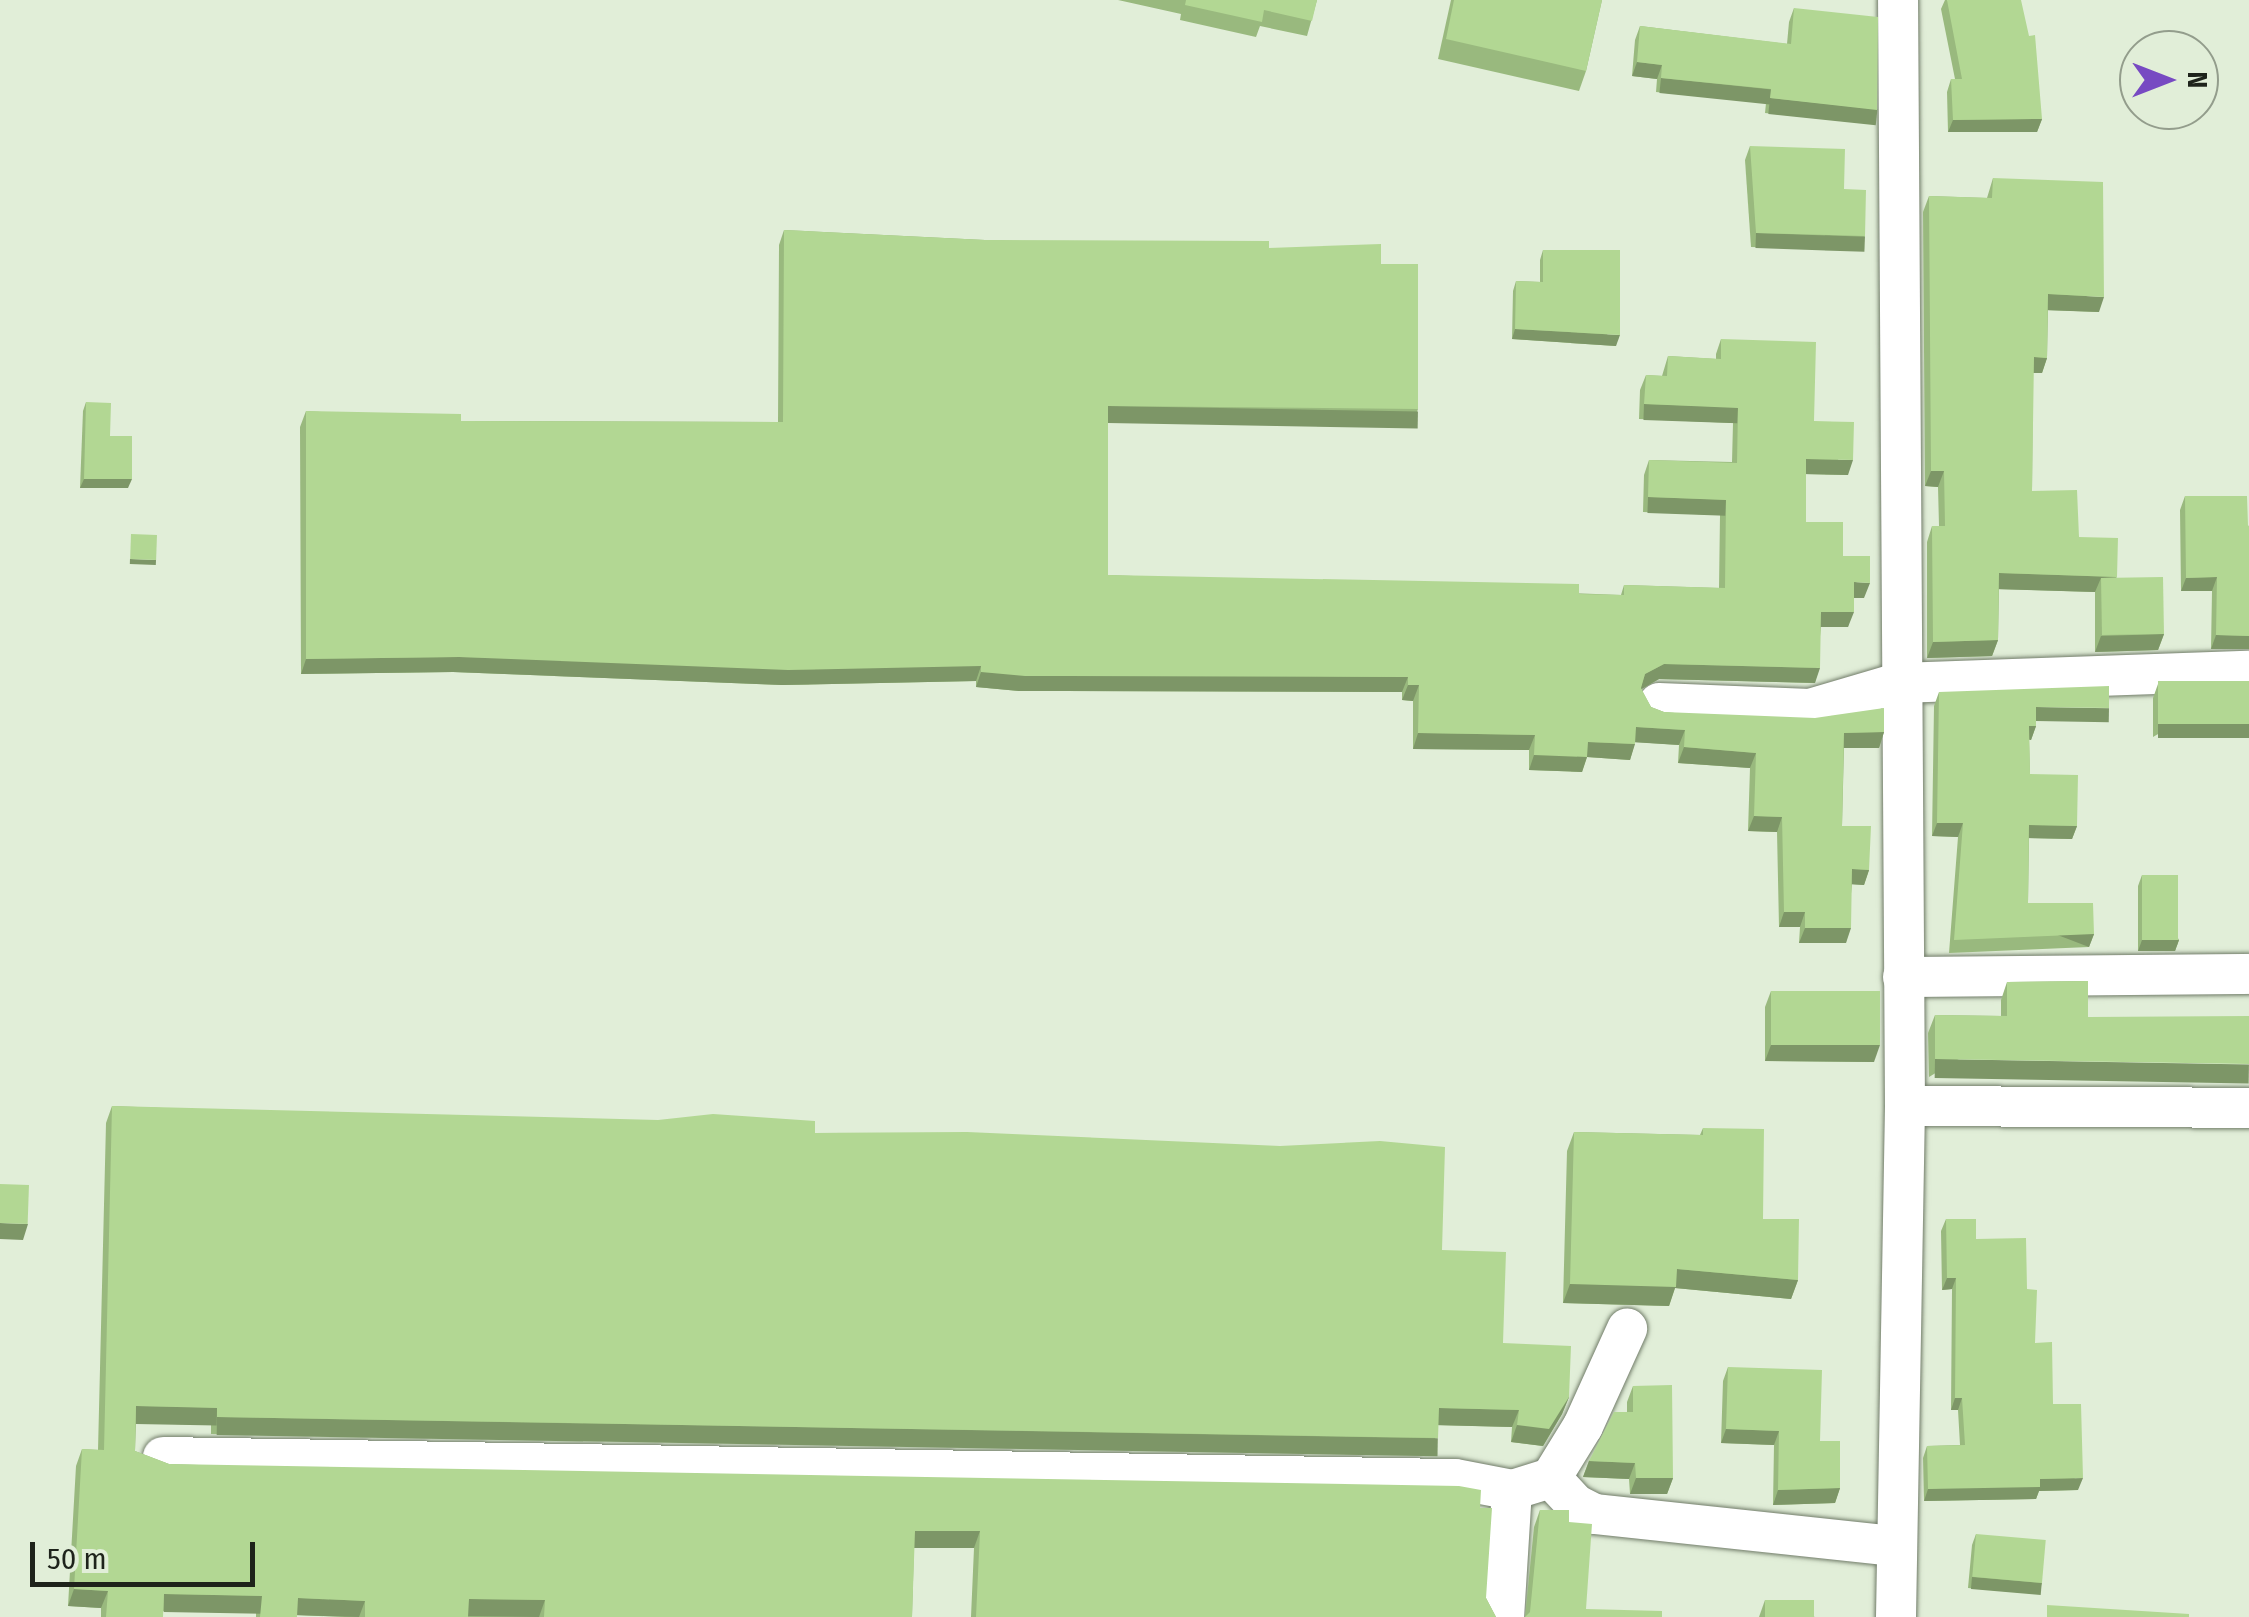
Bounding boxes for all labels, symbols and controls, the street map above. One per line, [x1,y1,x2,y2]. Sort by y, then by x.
north arrow [2119,30,2219,130]
text: N [2181,72,2214,88]
scale bar [35,1522,260,1584]
text: 50 m [47,1541,107,1577]

